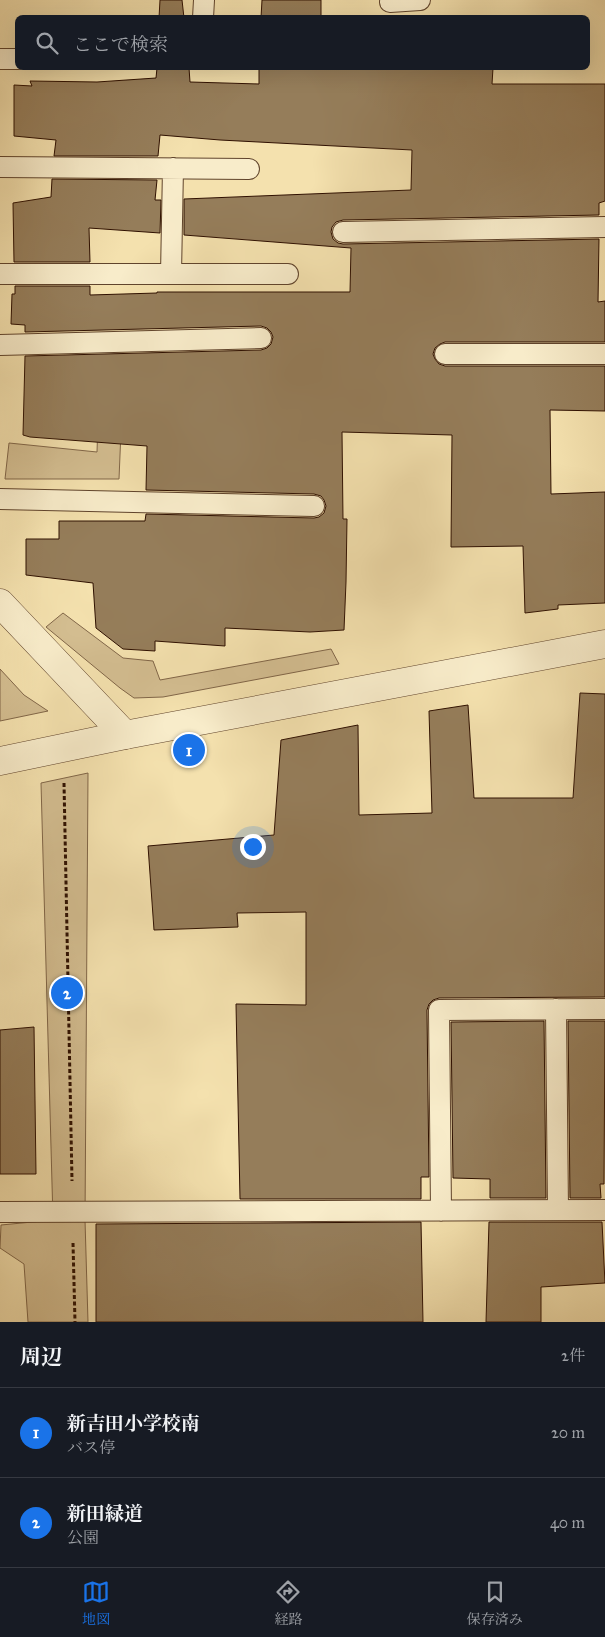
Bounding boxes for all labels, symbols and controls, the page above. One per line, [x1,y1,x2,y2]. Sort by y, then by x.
search box [15,15,590,70]
icon: search [33,29,61,57]
text: ここで検索 [73,33,168,56]
pin: 1 [173,731,205,769]
your location [240,834,266,860]
pin: 2 [51,974,83,1012]
text: 周辺 [20,1344,62,1370]
text: 2件 [561,1346,585,1365]
text: 新吉田小学校南 [67,1412,200,1435]
text: 1 [33,1423,39,1442]
text: 20 m [551,1423,585,1442]
text: バス停 [67,1438,115,1457]
text: 新田緑道 [67,1502,143,1525]
text: 2 [32,1513,40,1532]
text: 40 m [550,1513,585,1532]
text: 公園 [67,1528,99,1547]
tab: 地図 [82,1578,110,1628]
tab: 経路 [274,1578,302,1628]
tab: 保存済み [467,1578,523,1628]

